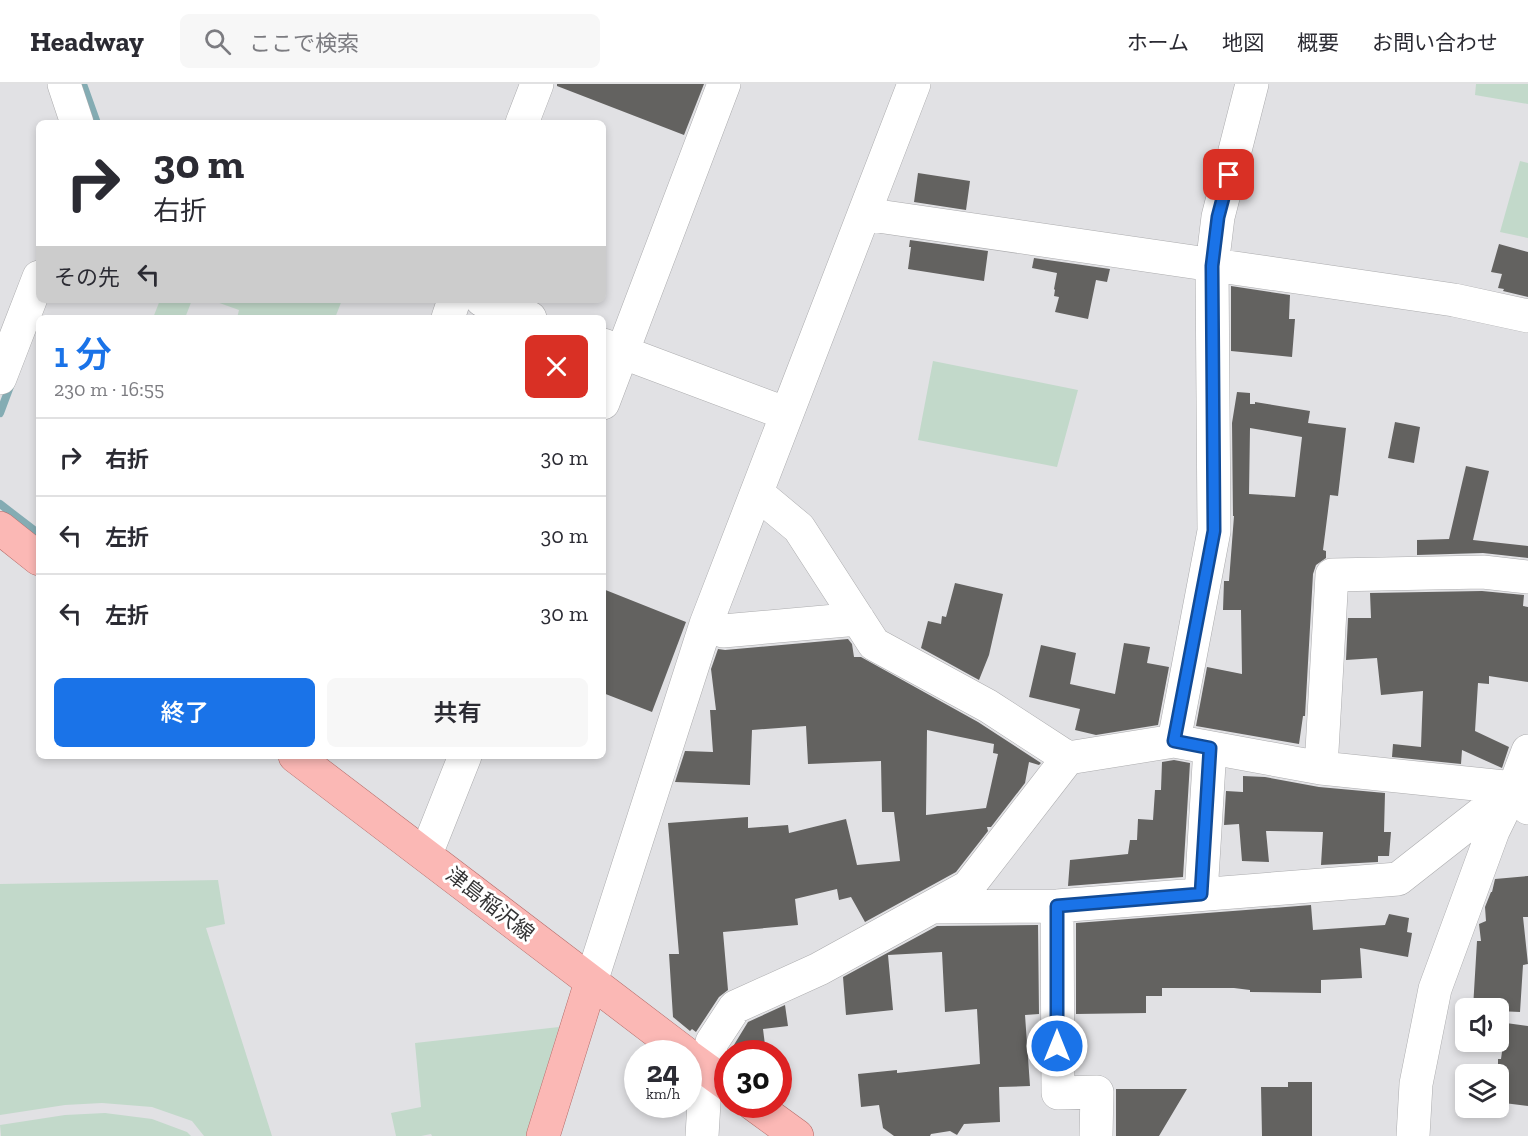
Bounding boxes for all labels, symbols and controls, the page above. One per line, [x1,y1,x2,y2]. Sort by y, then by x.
search box [180,14,600,68]
text: Headway [30,25,144,58]
icon: search [201,25,234,58]
text: ここで検索 [249,30,359,57]
text: ホーム [1127,30,1189,55]
text: 地図 [1222,30,1264,55]
text: 概要 [1297,30,1339,55]
text: お問い合わせ [1372,30,1498,55]
text: 30 m [153,138,244,189]
icon: right [54,144,132,222]
pin [1203,149,1254,200]
icon: arrive [1212,158,1245,191]
text: 右折 [153,195,207,227]
icon: left [132,258,165,291]
text: その先 [54,264,120,291]
text: 1 分 [54,333,112,376]
button: close [525,335,588,398]
text: 230 m · 16:55 [54,377,164,401]
icon: right [54,441,87,474]
text: 30 m [541,444,588,471]
text: 右折 [105,446,149,473]
icon: left [54,519,87,552]
text: 30 m [541,522,588,549]
text: 左折 [105,524,149,551]
icon: left [54,597,87,630]
text: 30 m [541,600,588,627]
text: 左折 [105,602,149,629]
button: 終了 [54,678,315,747]
button: 共有 [327,678,588,747]
street label: 津島稲沢線 [441,861,539,946]
map controls [1455,998,1509,1118]
button: sound [1455,998,1509,1052]
position arrow [1025,1014,1089,1078]
speed limit sign: 30 [714,1040,792,1118]
text: 24 [646,1054,680,1090]
button: layers [1455,1064,1509,1118]
text: km/h [646,1085,680,1103]

